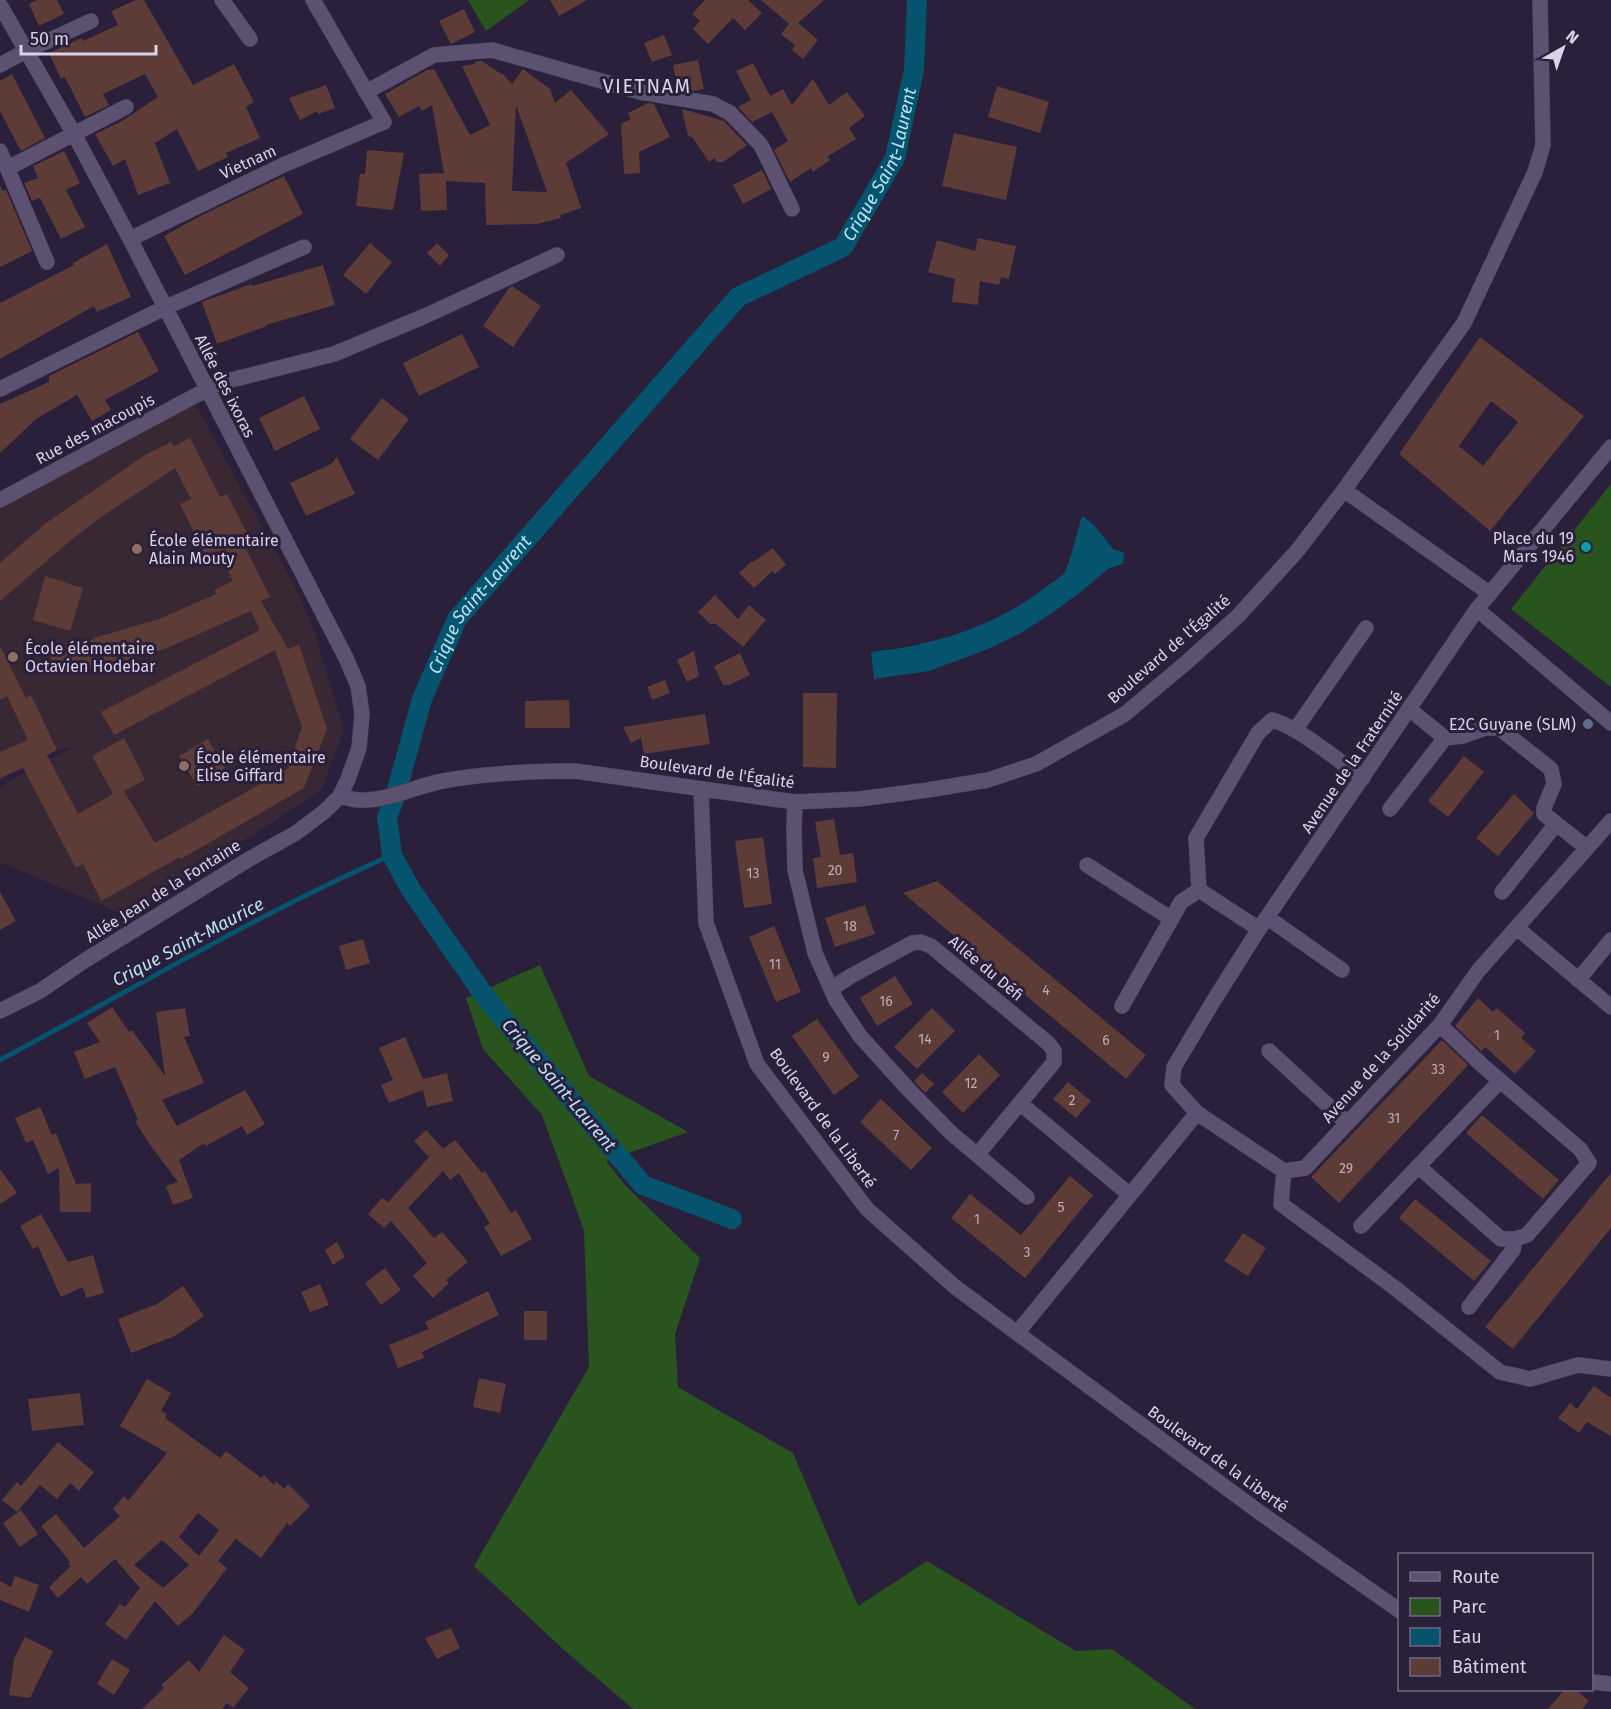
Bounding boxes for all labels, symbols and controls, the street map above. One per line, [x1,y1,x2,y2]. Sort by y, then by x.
scale bar [21,18,156,56]
north arrow [1533,18,1593,78]
text: N [1562,26,1582,48]
text: 50 m [30,28,69,50]
district label: VIETNAM [602,74,692,98]
water label: Crique Saint-Laurent [838,85,921,245]
street label: Vietnam [217,141,279,183]
street label: Allée des ixoras [191,331,259,441]
street label: Rue des macoupis [32,390,158,468]
place label: Place du 19 Mars 1946 [1493,529,1574,566]
place label: École élémentaire Alain Mouty [149,530,279,568]
water label: Crique Saint-Laurent [423,530,536,677]
marker: Place du 19 Mars 1946 [1579,540,1593,554]
marker: École élémentaire Alain Mouty [130,542,144,556]
street label: Boulevard de l'Égalité [1103,590,1234,707]
place label: École élémentaire Octavien Hodebar [25,638,156,676]
marker: École élémentaire Octavien Hodebar [6,650,20,664]
street label: Avenue de la Fraternité [1297,687,1407,837]
place label: E2C Guyane (SLM) [1449,715,1576,734]
marker: E2C Guyane (SLM) [1581,717,1595,731]
place label: École élémentaire Elise Giffard [196,747,326,785]
street label: Boulevard de l'Égalité [638,751,796,792]
marker: École élémentaire Elise Giffard [177,759,191,773]
street label: Allée Jean de la Fontaine [82,836,244,946]
house number: 20 [828,862,843,879]
house number: 13 [746,865,760,882]
water label: Crique Saint-Maurice [109,893,267,991]
house number: 18 [843,918,857,935]
street label: Allée du Défi [945,931,1027,1005]
house number: 11 [769,956,781,973]
house number: 4 [1042,982,1050,999]
street label: Avenue de la Solidarité [1318,989,1444,1127]
house number: 16 [879,993,893,1010]
water label: Crique Saint-Laurent [497,1014,621,1156]
house number: 1 [1494,1027,1500,1044]
house number: 14 [918,1031,932,1048]
house number: 6 [1102,1032,1110,1049]
street label: Boulevard de la Liberté [766,1044,880,1192]
house number: 9 [822,1049,830,1066]
house number: 33 [1431,1061,1445,1078]
house number: 12 [965,1075,978,1092]
house number: 2 [1069,1092,1076,1109]
house number: 31 [1388,1110,1400,1127]
house number: 7 [893,1127,899,1144]
house number: 29 [1339,1160,1353,1177]
house number: 5 [1057,1199,1065,1216]
house number: 1 [974,1211,980,1228]
house number: 3 [1024,1244,1031,1261]
street label: Boulevard de la Liberté [1144,1402,1292,1516]
legend [1398,1553,1593,1691]
text: Route [1452,1566,1500,1588]
text: Parc [1452,1596,1487,1618]
text: Eau [1452,1626,1482,1648]
text: Bâtiment [1452,1656,1527,1678]

